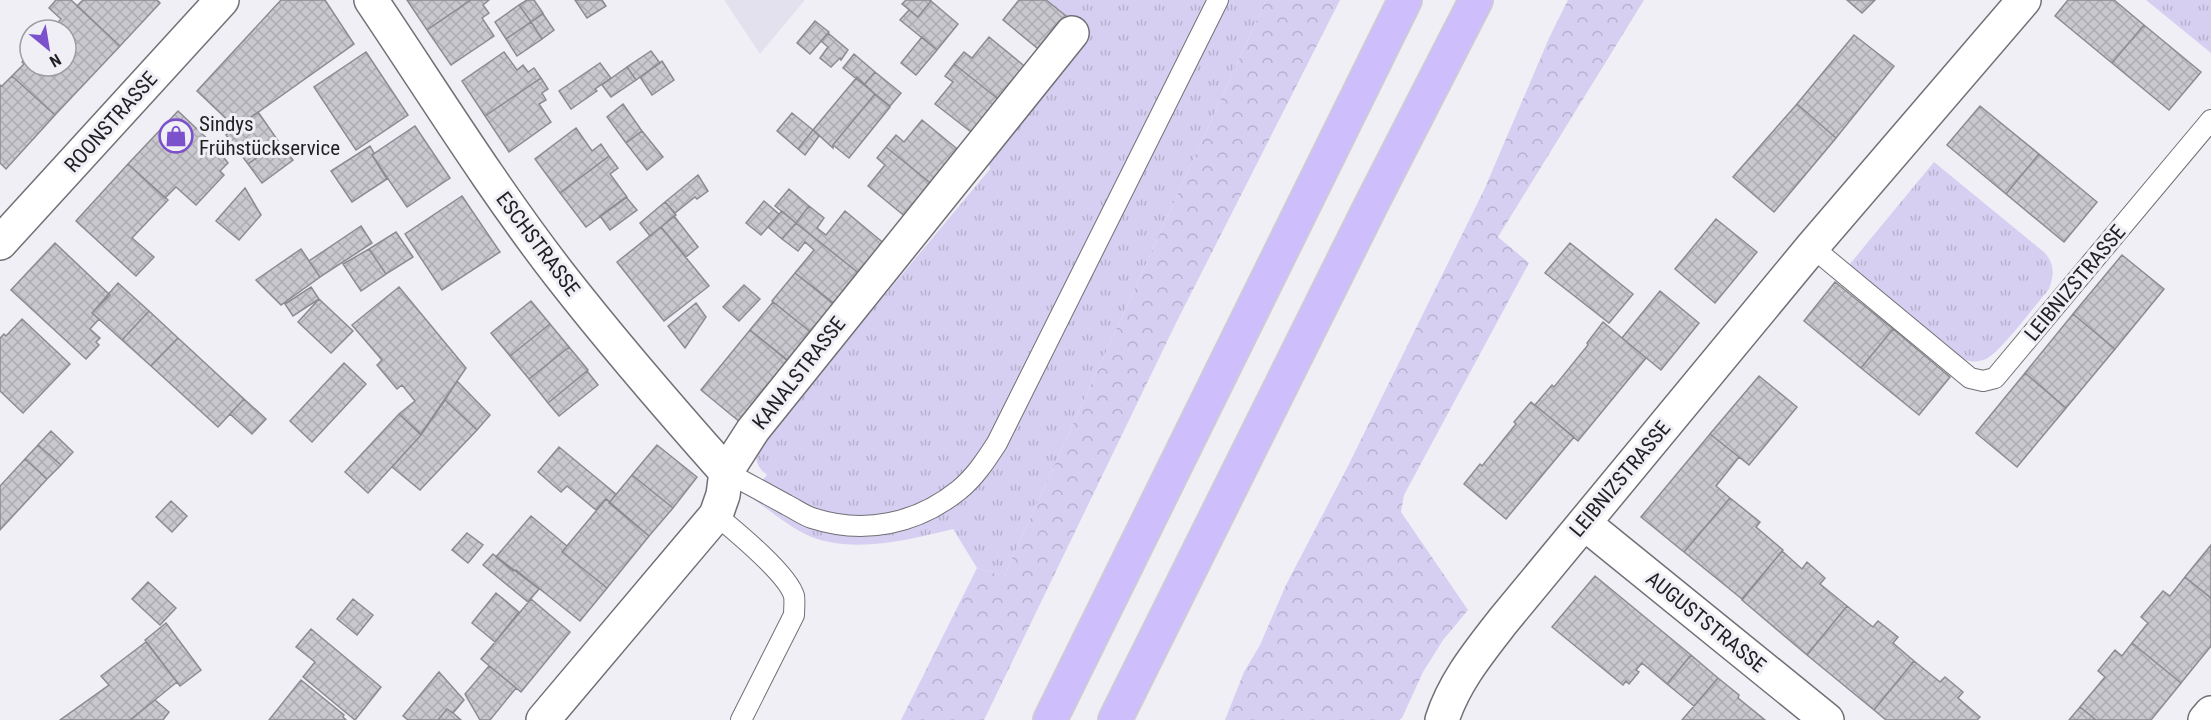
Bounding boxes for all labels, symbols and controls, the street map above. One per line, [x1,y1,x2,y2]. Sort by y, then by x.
north arrow [18,18,78,78]
text: N [46,50,64,71]
street label: ROONSTRASSE [60,67,162,177]
place label: Sindys Frühstückservice [199,112,340,160]
shop icon: Sindys Frühstückservice [158,118,194,154]
street label: ESCHSTRASSE [491,187,585,301]
street label: LEIBNIZSTRASSE [2020,220,2130,346]
street label: KANALSTRASSE [748,312,850,434]
street label: LEIBNIZSTRASSE [1565,416,1675,542]
street label: AUGUSTSTRASSE [1641,566,1771,678]

